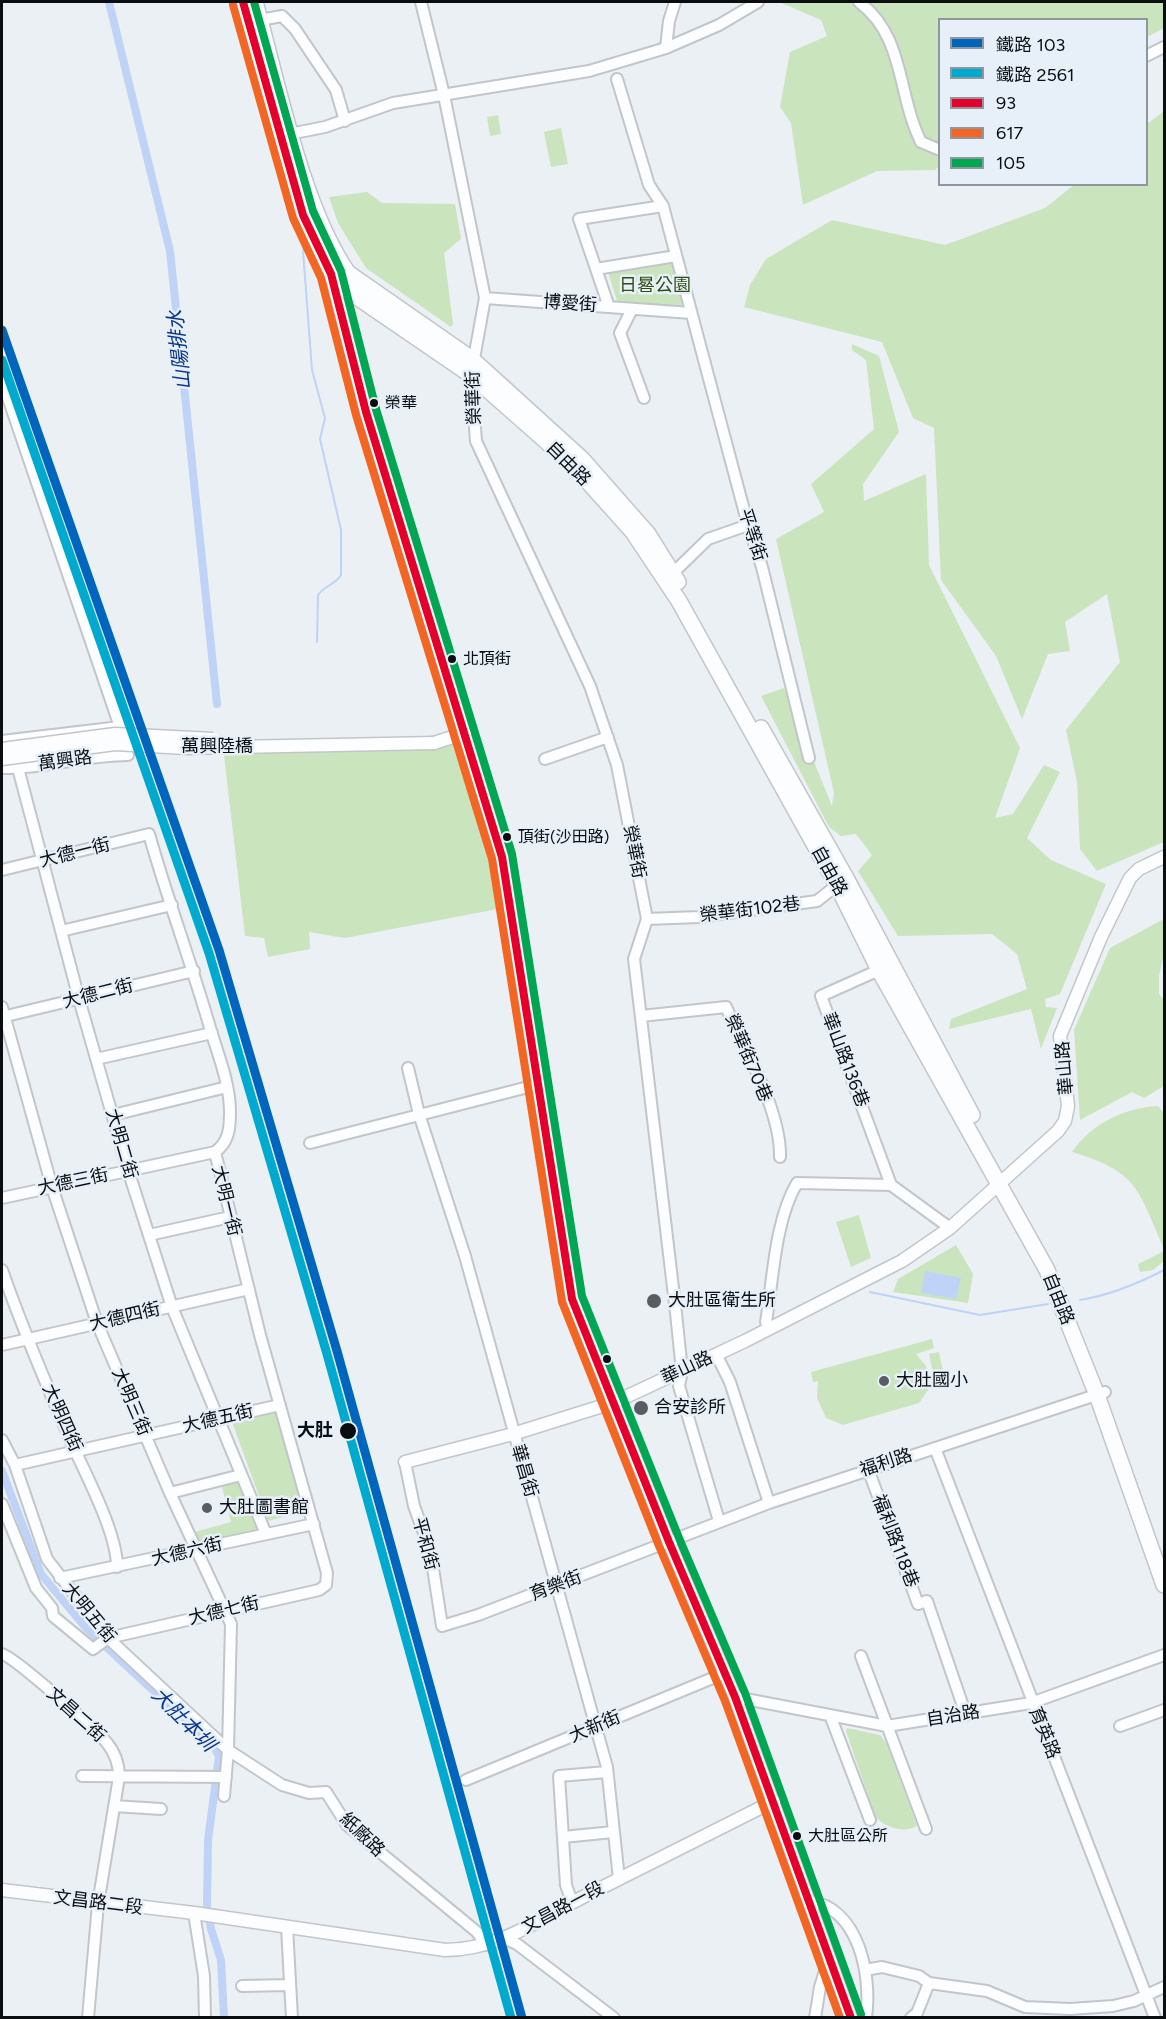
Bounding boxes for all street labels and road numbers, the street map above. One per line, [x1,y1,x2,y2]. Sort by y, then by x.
street label: 博愛街 [542,291,598,317]
street label: 榮華街 [462,371,486,425]
street label: 自由路 [541,437,595,491]
street label: 平等街 [733,506,771,564]
street label: 萬興陸橋 [181,736,253,758]
street label: 萬興路 [37,747,93,775]
street label: 榮華街 [618,823,650,881]
street label: 大德一街 [37,834,113,872]
street label: 自由路 [806,842,852,900]
street label: 榮華街102巷 [699,893,801,927]
street label: 大德二街 [60,975,136,1013]
street label: 華山路136巷 [817,1010,873,1110]
street label: 榮華街70巷 [720,1011,776,1105]
street label: 華山路 [1052,1040,1078,1096]
street label: 大明二街 [101,1106,141,1182]
street label: 大明一街 [207,1163,245,1239]
street label: 大德三街 [36,1164,110,1200]
street label: 自由路 [1038,1270,1078,1328]
street label: 大德四街 [87,1298,163,1336]
street label: 華山路 [658,1347,716,1389]
street label: 大明三街 [107,1365,155,1439]
street label: 大明四街 [37,1381,87,1455]
street label: 大德五街 [180,1400,256,1438]
street label: 華昌街 [506,1442,542,1500]
street label: 福利路 [857,1444,915,1482]
street label: 福利路118巷 [867,1491,923,1591]
street label: 平和街 [408,1515,442,1573]
street label: 大德六街 [149,1533,225,1571]
street label: 育樂街 [527,1566,585,1606]
street label: 大明五街 [58,1578,120,1648]
street label: 大德七街 [186,1592,262,1630]
street label: 文昌二街 [42,1683,110,1747]
street label: 自治路 [925,1701,981,1731]
street label: 育英路 [1024,1704,1064,1762]
street label: 大新街 [566,1707,624,1747]
street label: 紙廠路 [335,1808,389,1862]
street label: 文昌路一段 [518,1877,608,1939]
street label: 文昌路二段 [52,1887,144,1919]

